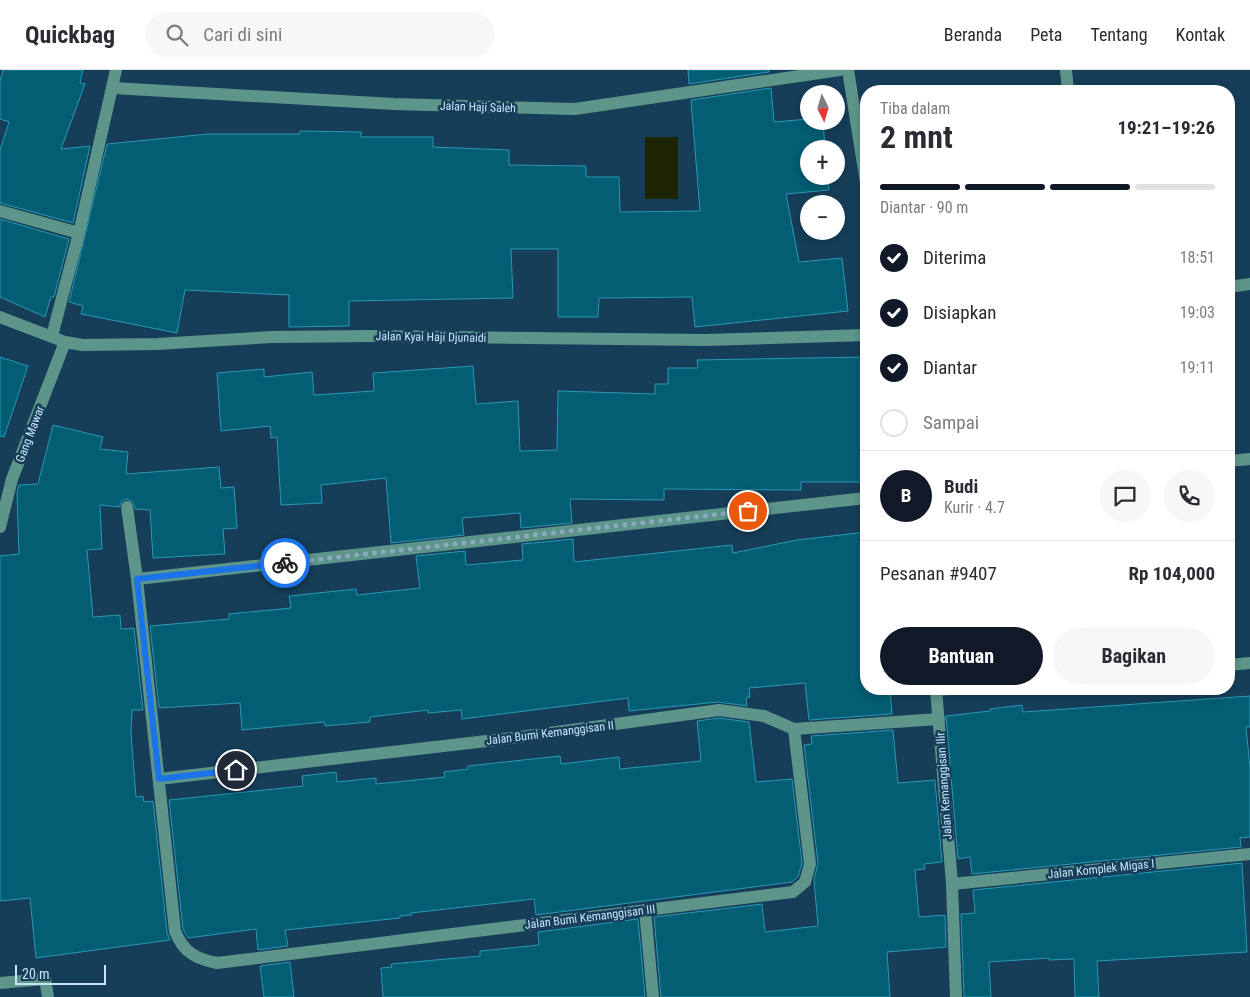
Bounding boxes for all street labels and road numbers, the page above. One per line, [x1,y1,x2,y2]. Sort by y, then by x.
street label: Jalan Haji Saleh [440,99,516,115]
street label: Jalan Kyai Haji Djunaidi [375,329,487,345]
street label: Gang Mawar [13,403,47,464]
street label: Jalan Bumi Kemanggisan II [485,718,615,748]
street label: Jalan Kemanggisan Ilir [933,731,955,840]
street label: Jalan Komplek Migas I [1047,856,1155,882]
street label: Jalan Bumi Kemanggisan III [524,902,656,932]

